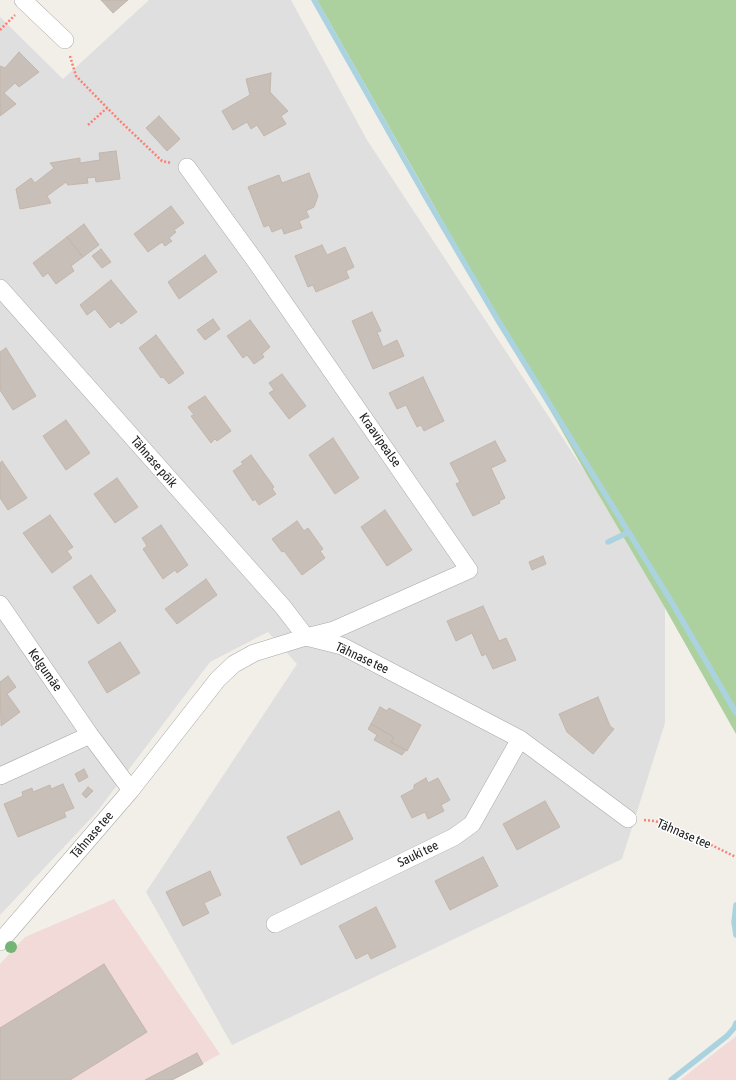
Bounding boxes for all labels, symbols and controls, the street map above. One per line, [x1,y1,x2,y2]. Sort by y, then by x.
street label: Kraavipealse [356,410,404,470]
street label: Tähnase põik [128,433,180,491]
street label: Tähnase tee [333,639,391,677]
street label: Kelgumäe [25,646,65,694]
street label: Tähnase tee [67,808,117,862]
street label: Tähnase tee [655,816,713,852]
street label: Sauki tee [395,838,441,870]

